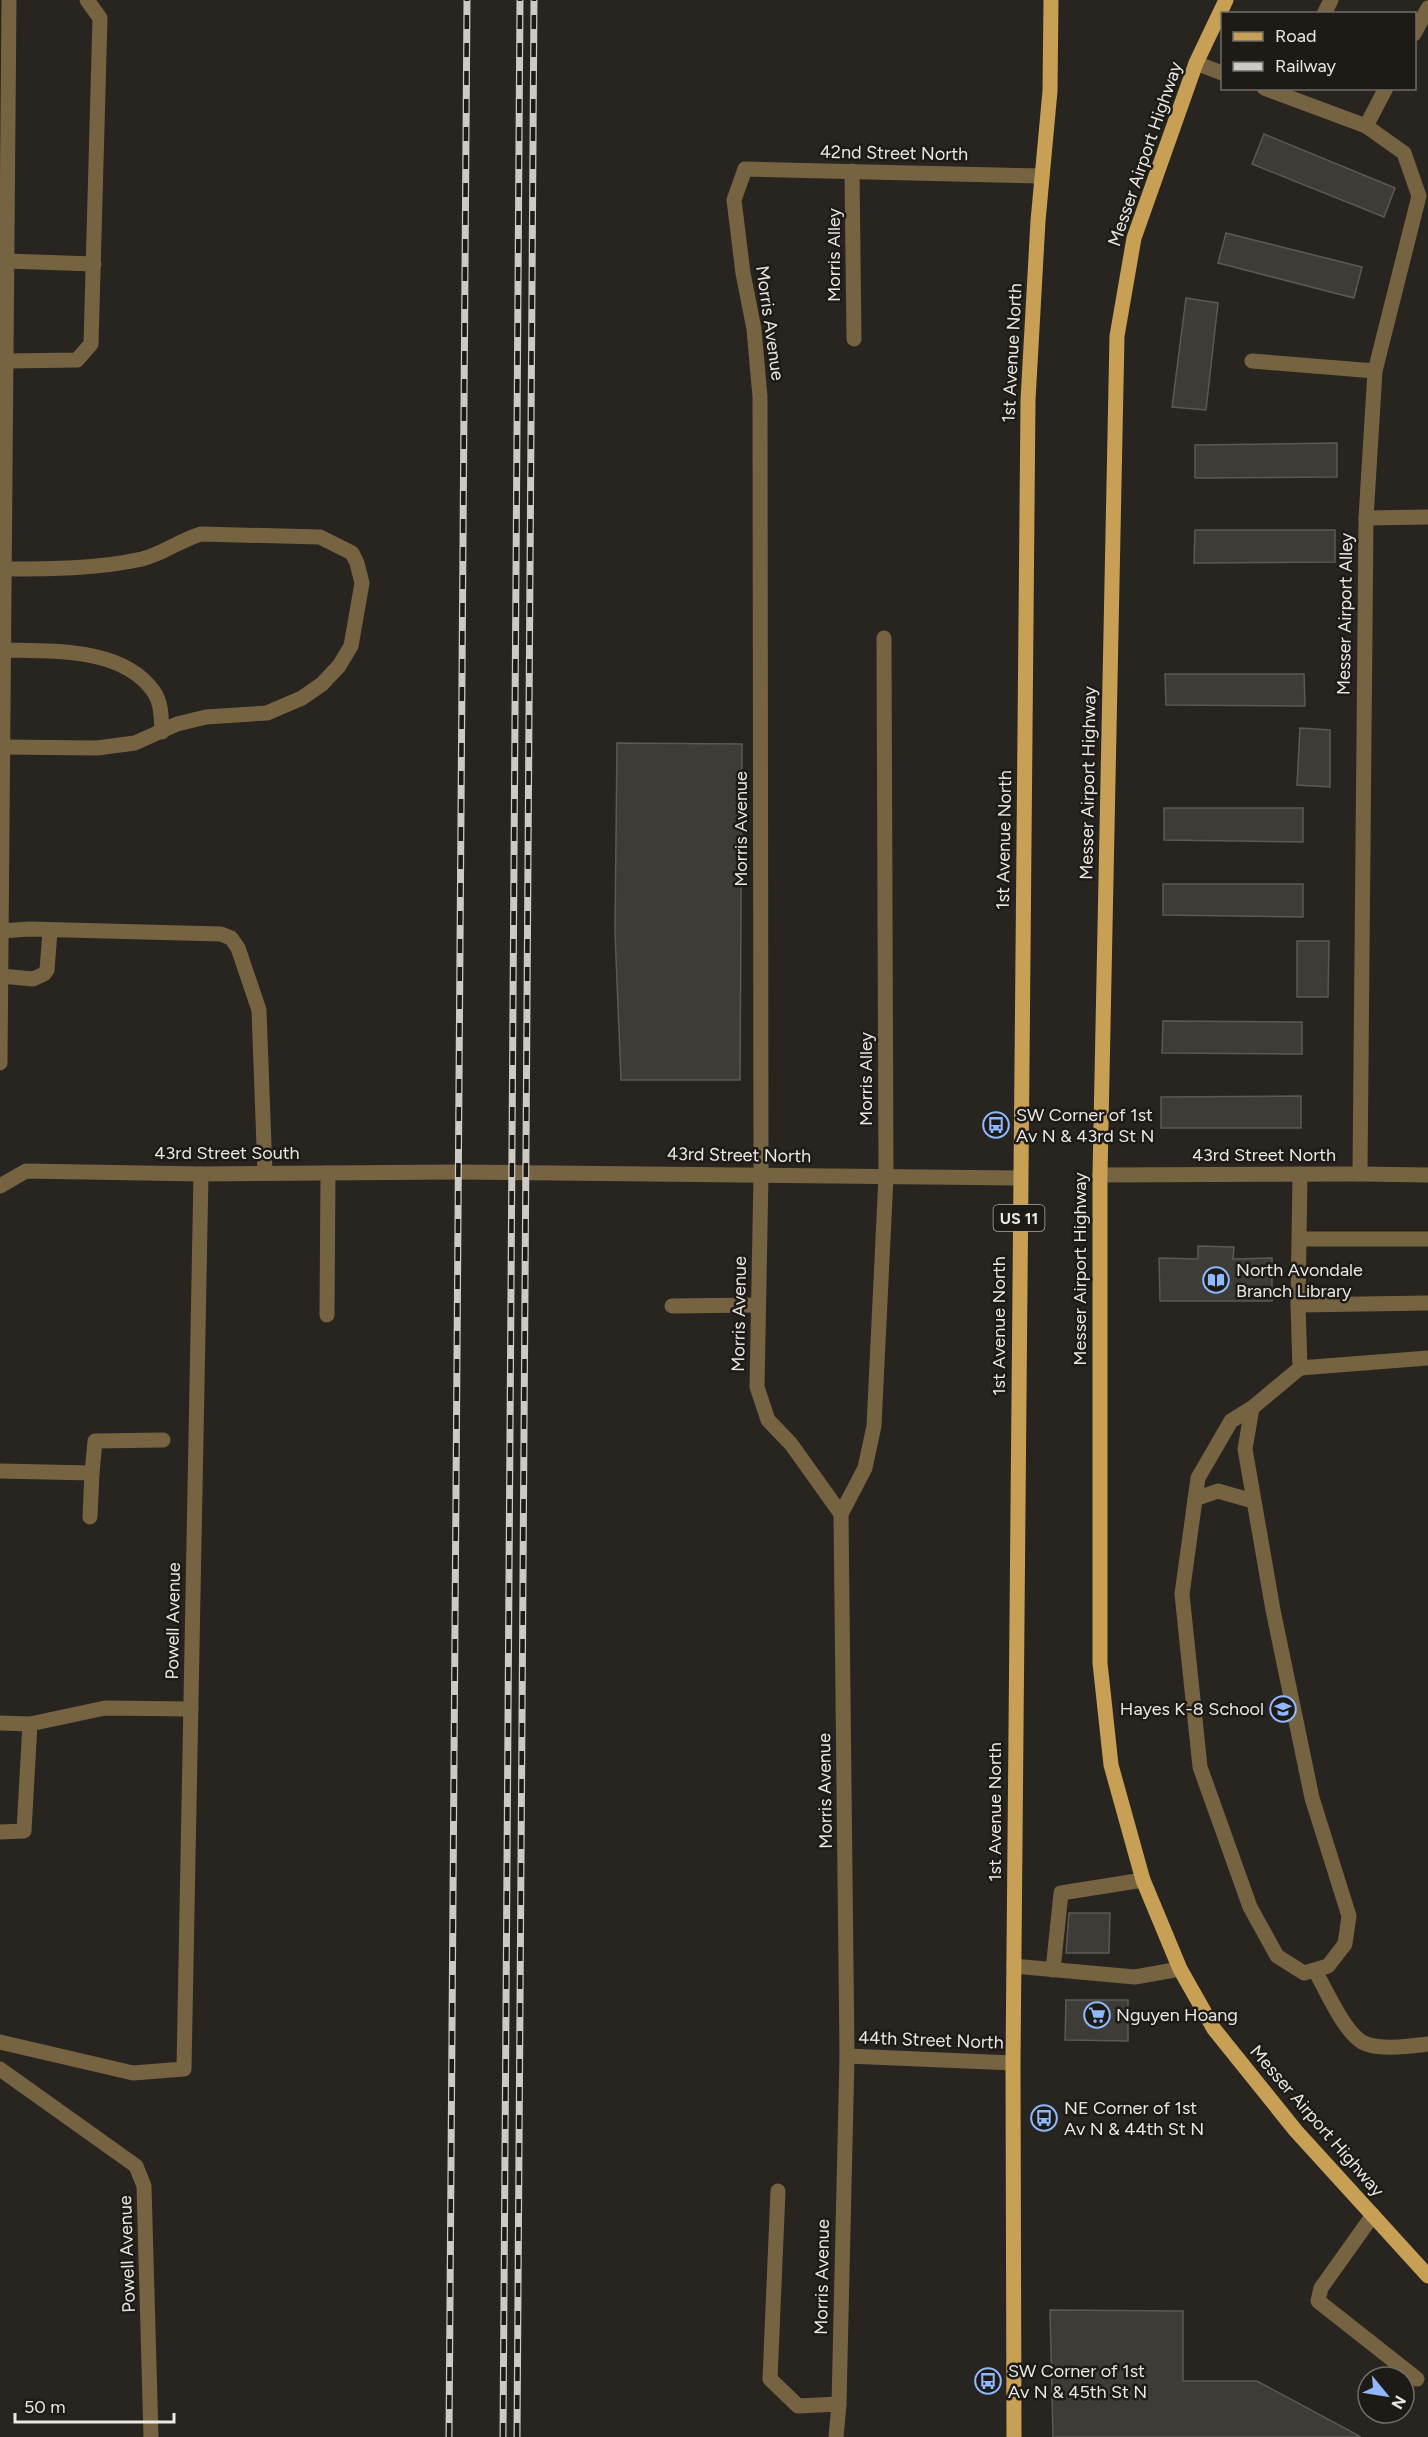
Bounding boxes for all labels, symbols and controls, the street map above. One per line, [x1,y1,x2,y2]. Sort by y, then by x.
legend [1221,12,1416,90]
text: Road [1275,25,1316,47]
text: Railway [1275,55,1337,77]
street label: Messer Airport Highway [1103,58,1187,249]
street label: 42nd Street North [820,141,968,165]
street label: Morris Alley [823,207,845,302]
street label: Morris Avenue [751,264,789,382]
street label: 1st Avenue North [997,283,1027,423]
street label: Messer Airport Alley [1333,532,1357,695]
street label: Messer Airport Highway [1075,685,1101,880]
street label: 1st Avenue North [992,770,1016,910]
street label: Morris Avenue [730,771,752,887]
street label: Morris Alley [855,1031,877,1126]
place label: SW Corner of 1st Av N & 43rd St N [1016,1104,1154,1147]
bus stop icon: SW Corner of 1st Av N & 43rd St N [981,1110,1011,1140]
street label: 43rd Street South [154,1142,300,1164]
street label: 43rd Street North [667,1143,811,1167]
street label: 43rd Street North [1192,1144,1336,1166]
street label: Messer Airport Highway [1069,1172,1091,1366]
road number: US 11 [994,1205,1044,1231]
street label: Morris Avenue [727,1256,751,1372]
street label: 1st Avenue North [988,1256,1010,1396]
place label: North Avondale Branch Library [1236,1259,1363,1302]
library icon: North Avondale Branch Library [1201,1265,1231,1295]
street label: Powell Avenue [161,1562,185,1680]
school or university icon: Hayes K-8 School [1268,1694,1298,1724]
place label: Hayes K-8 School [1120,1698,1264,1720]
street label: Morris Avenue [813,1733,837,1849]
street label: 1st Avenue North [984,1742,1006,1882]
supermarket icon: Nguyen Hoang [1082,2000,1112,2030]
place label: Nguyen Hoang [1116,2004,1238,2026]
street label: 44th Street North [858,2026,1004,2054]
street label: Messer Airport Highway [1245,2041,1389,2202]
place label: NE Corner of 1st Av N & 44th St N [1064,2097,1204,2140]
bus stop icon: NE Corner of 1st Av N & 44th St N [1029,2103,1059,2133]
street label: Powell Avenue [114,2195,140,2313]
street label: Morris Avenue [810,2219,834,2335]
place label: SW Corner of 1st Av N & 45th St N [1008,2360,1147,2403]
north arrow [1356,2365,1416,2425]
bus stop icon: SW Corner of 1st Av N & 45th St N [973,2366,1003,2396]
scale bar [15,2386,174,2424]
text: N [1387,2392,1410,2412]
text: 50 m [24,2396,66,2418]

